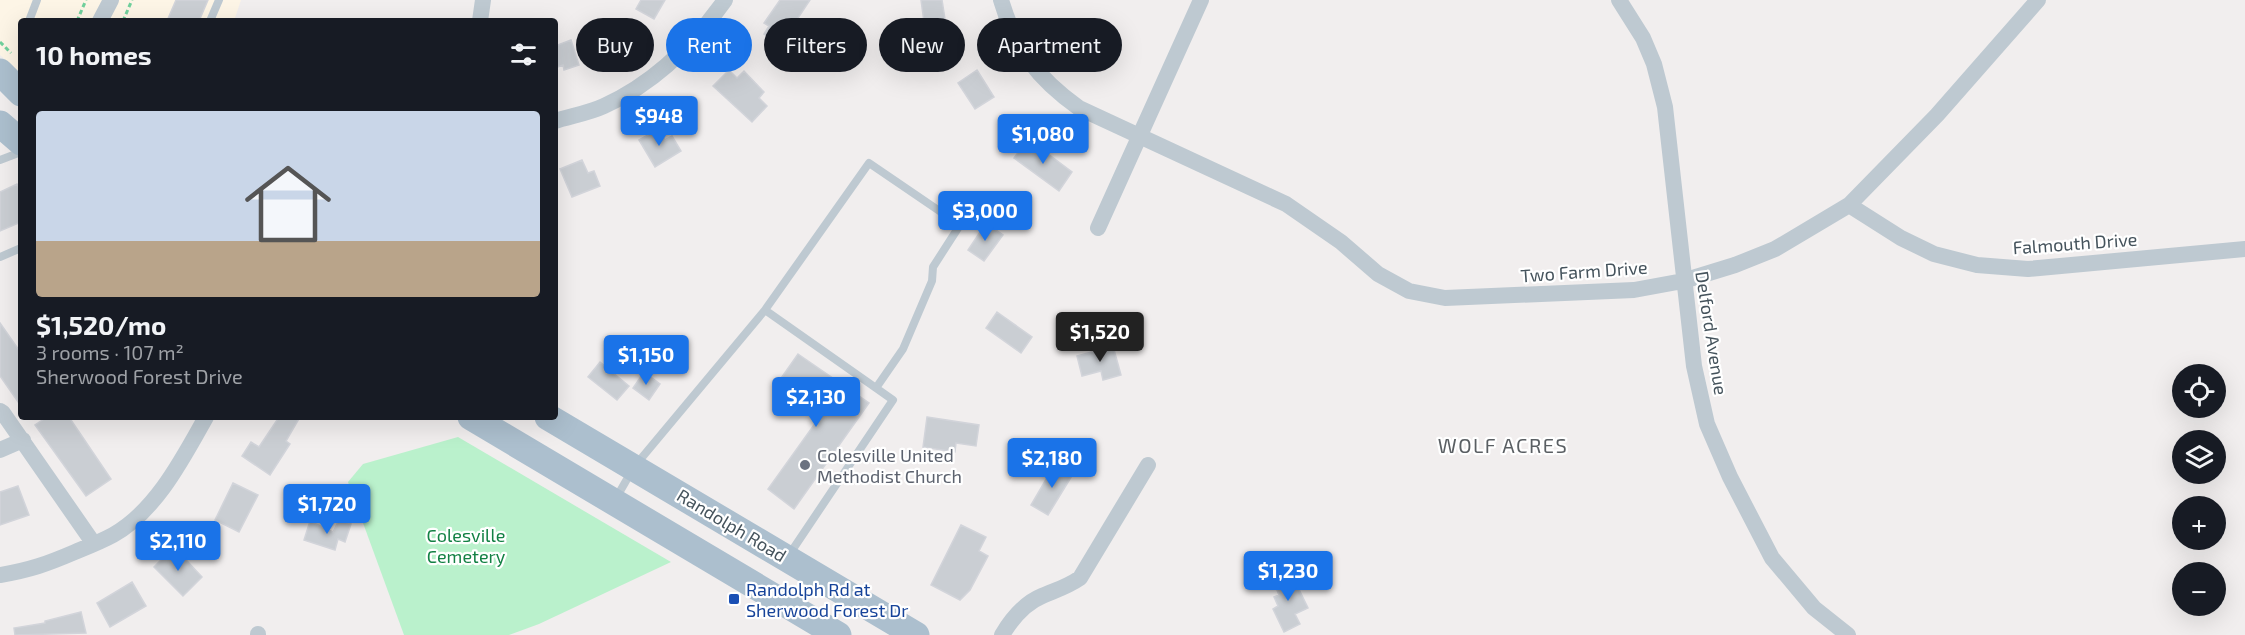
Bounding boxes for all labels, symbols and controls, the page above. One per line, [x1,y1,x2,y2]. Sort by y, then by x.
chip: Buy [576,18,654,72]
chip: Rent [666,18,752,72]
chip: Filters [764,18,867,72]
chip: New [879,18,965,72]
chip: Apartment [977,18,1122,72]
icon: filters [507,38,540,71]
text: 10 homes [36,39,152,70]
pin: $948 [623,96,695,147]
text: $948 [635,103,683,127]
pin: $1,080 [994,114,1092,165]
text: $1,080 [1012,121,1074,145]
icon: home [234,150,342,258]
pin: $3,000 [936,191,1034,242]
text: $3,000 [952,198,1018,222]
street label: Falmouth Drive [2012,228,2138,258]
street label: Two Farm Drive [1520,256,1648,286]
street label: Delford Avenue [1691,270,1733,396]
text: $1,520/mo [36,309,166,340]
pin: $1,520 [1051,312,1149,363]
text: $1,520 [1070,319,1130,343]
pin: $1,150 [597,335,695,386]
text: 3 rooms · 107 m² [36,340,184,364]
text: $1,150 [618,342,674,366]
text: Sherwood Forest Drive [36,364,243,388]
map controls [2172,364,2226,616]
button: locate [2172,364,2226,418]
pin: $2,130 [767,377,865,428]
text: $2,130 [786,384,846,408]
button: layers [2172,430,2226,484]
district label: WOLF ACRES [1438,433,1568,457]
pin: $2,180 [1003,438,1101,489]
place label: Colesville United Methodist Church [817,444,962,487]
text: $2,180 [1022,445,1082,469]
marker: Colesville United Methodist Church [798,458,812,472]
pin: $1,720 [278,484,376,535]
street label: Randolph Road [673,484,791,566]
text: $1,720 [297,491,357,515]
button: + [2172,496,2226,550]
pin: $2,110 [129,521,227,572]
park label: Colesville Cemetery [427,524,506,567]
text: $2,110 [149,528,207,552]
pin: $1,230 [1239,551,1337,602]
text: $1,230 [1258,558,1318,582]
button: − [2172,562,2226,616]
place label: Randolph Rd at Sherwood Forest Dr [746,578,908,621]
marker: Randolph Rd at Sherwood Forest Dr [727,592,741,606]

